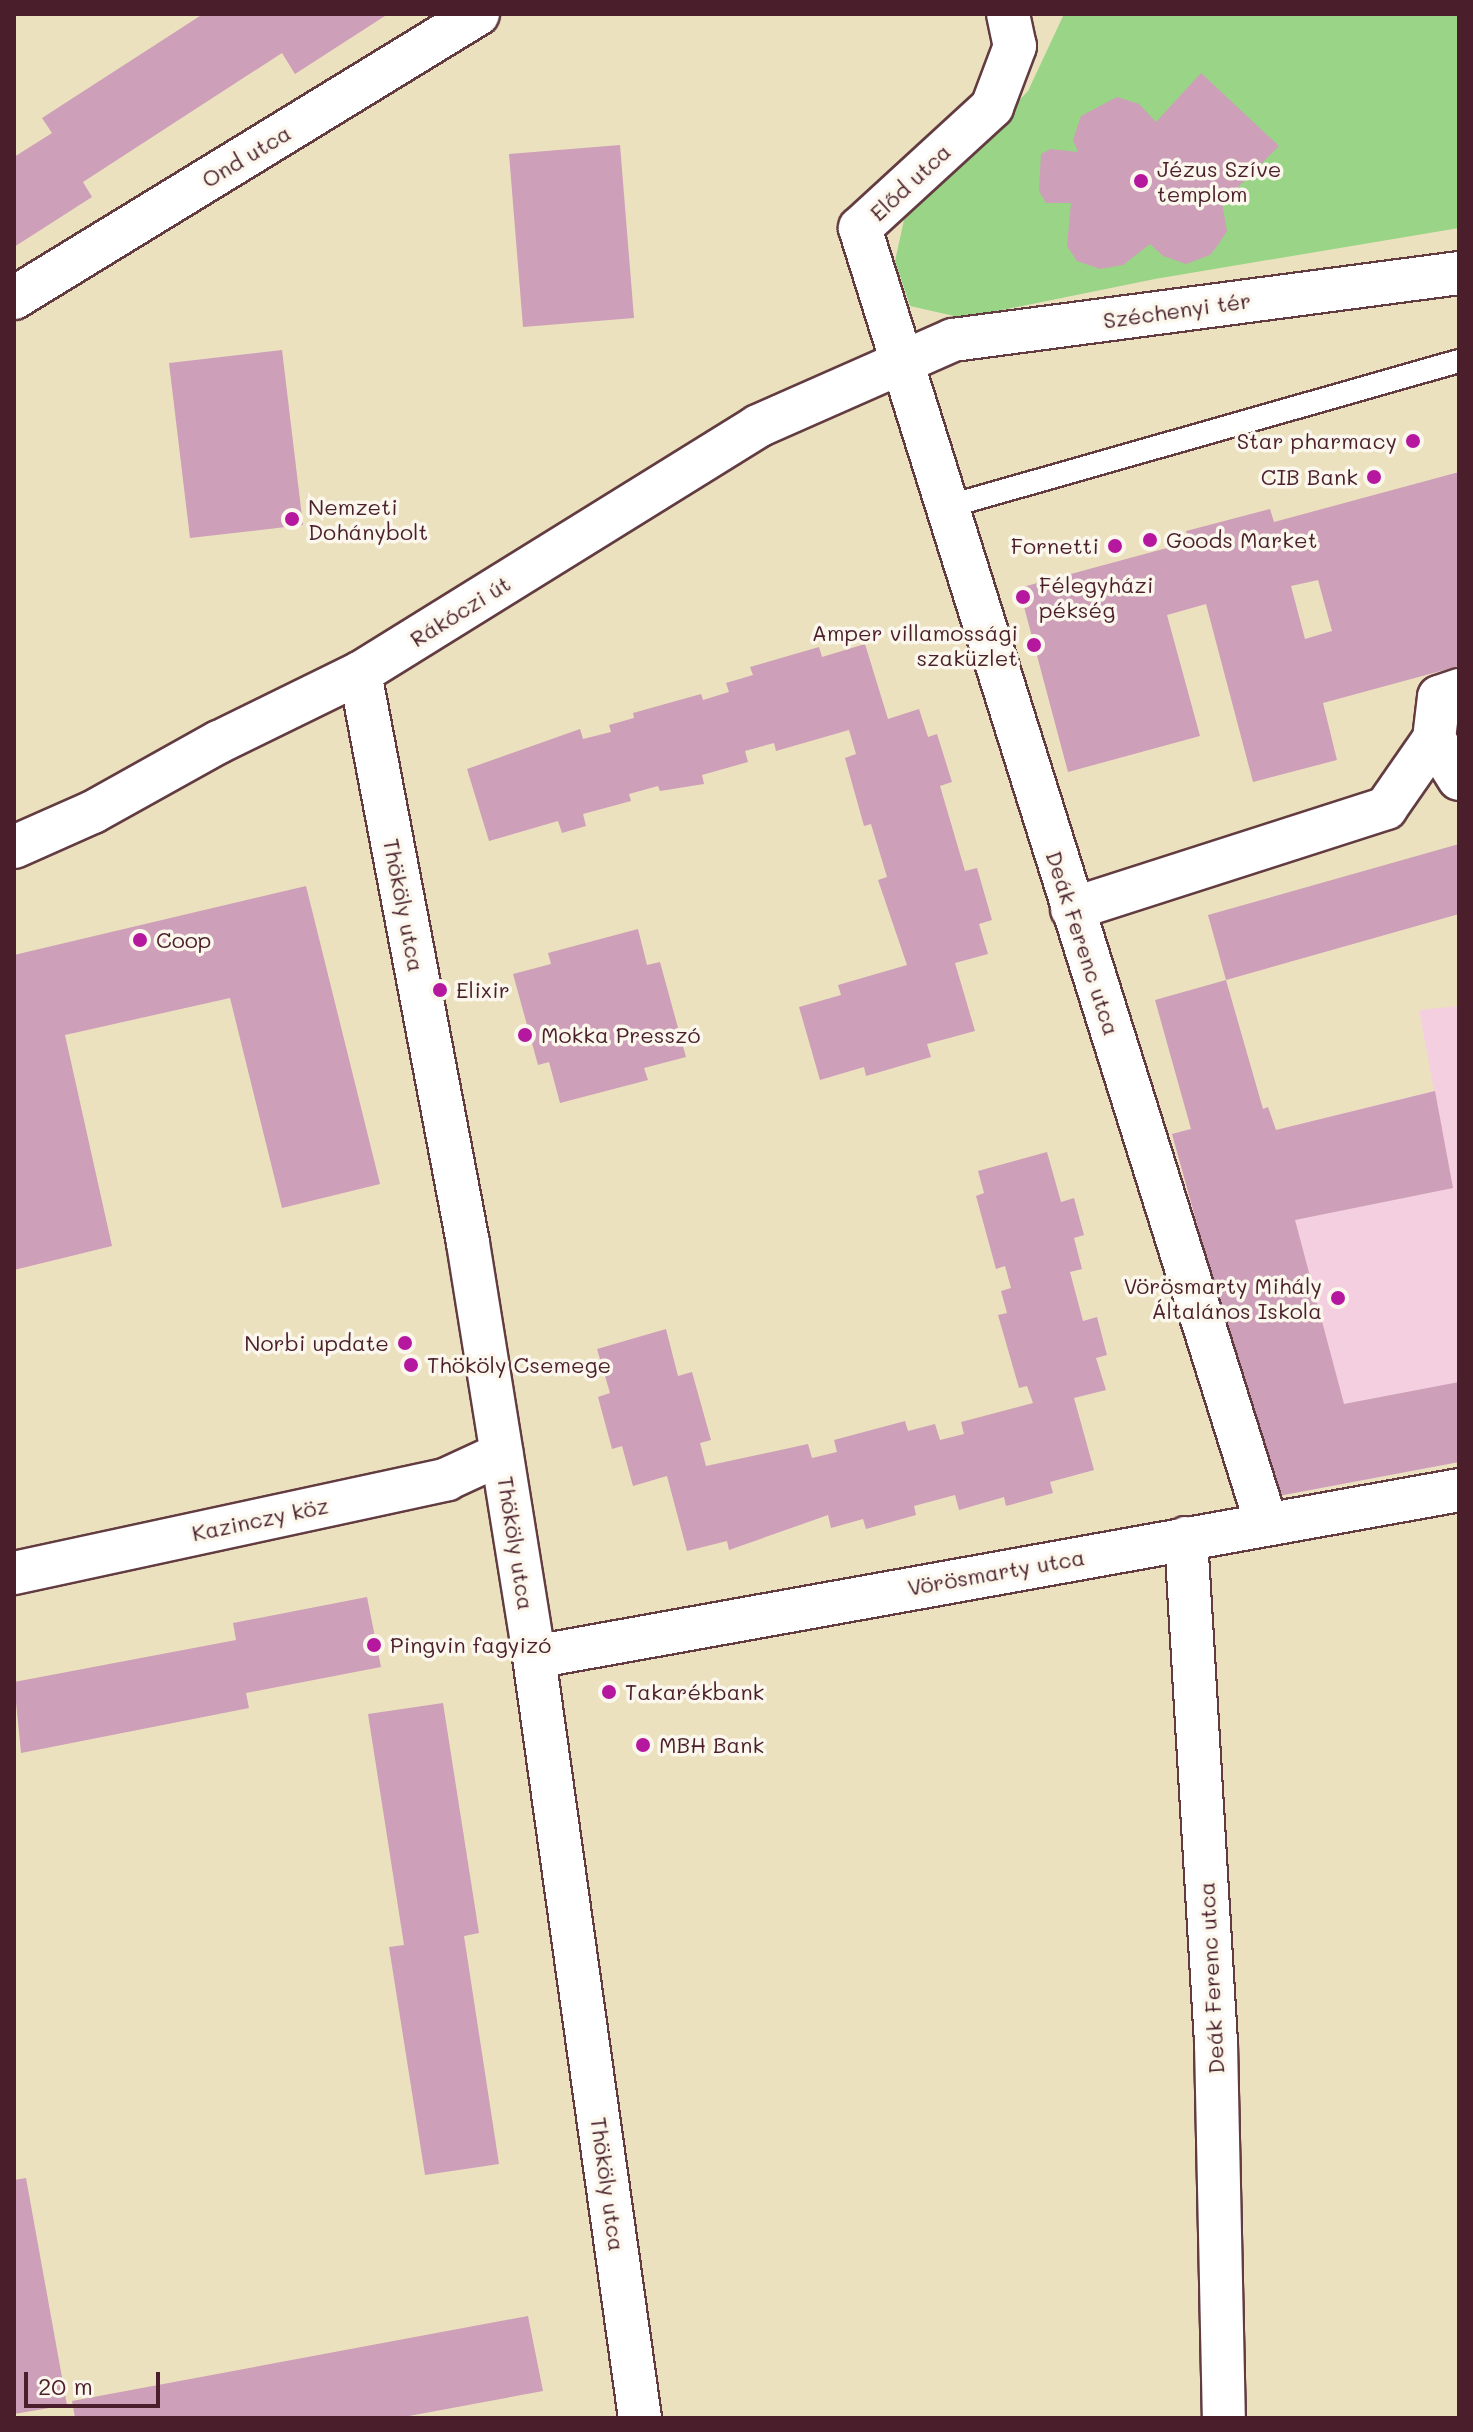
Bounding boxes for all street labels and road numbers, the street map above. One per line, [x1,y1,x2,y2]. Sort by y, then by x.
street label: Ond utca [197,119,295,193]
street label: Előd utca [864,138,956,226]
street label: Széchenyi tér [1101,287,1253,333]
street label: Rákóczi út [405,570,515,652]
street label: Thököly utca [378,836,430,974]
street label: Deák Ferenc utca [1041,847,1125,1039]
street label: Thököly utca [492,1474,540,1612]
street label: Kazinczy köz [189,1492,331,1546]
street label: Vörösmarty utca [905,1543,1087,1601]
street label: Deák Ferenc utca [1193,1881,1229,2075]
street label: Thököly utca [586,2115,630,2253]

